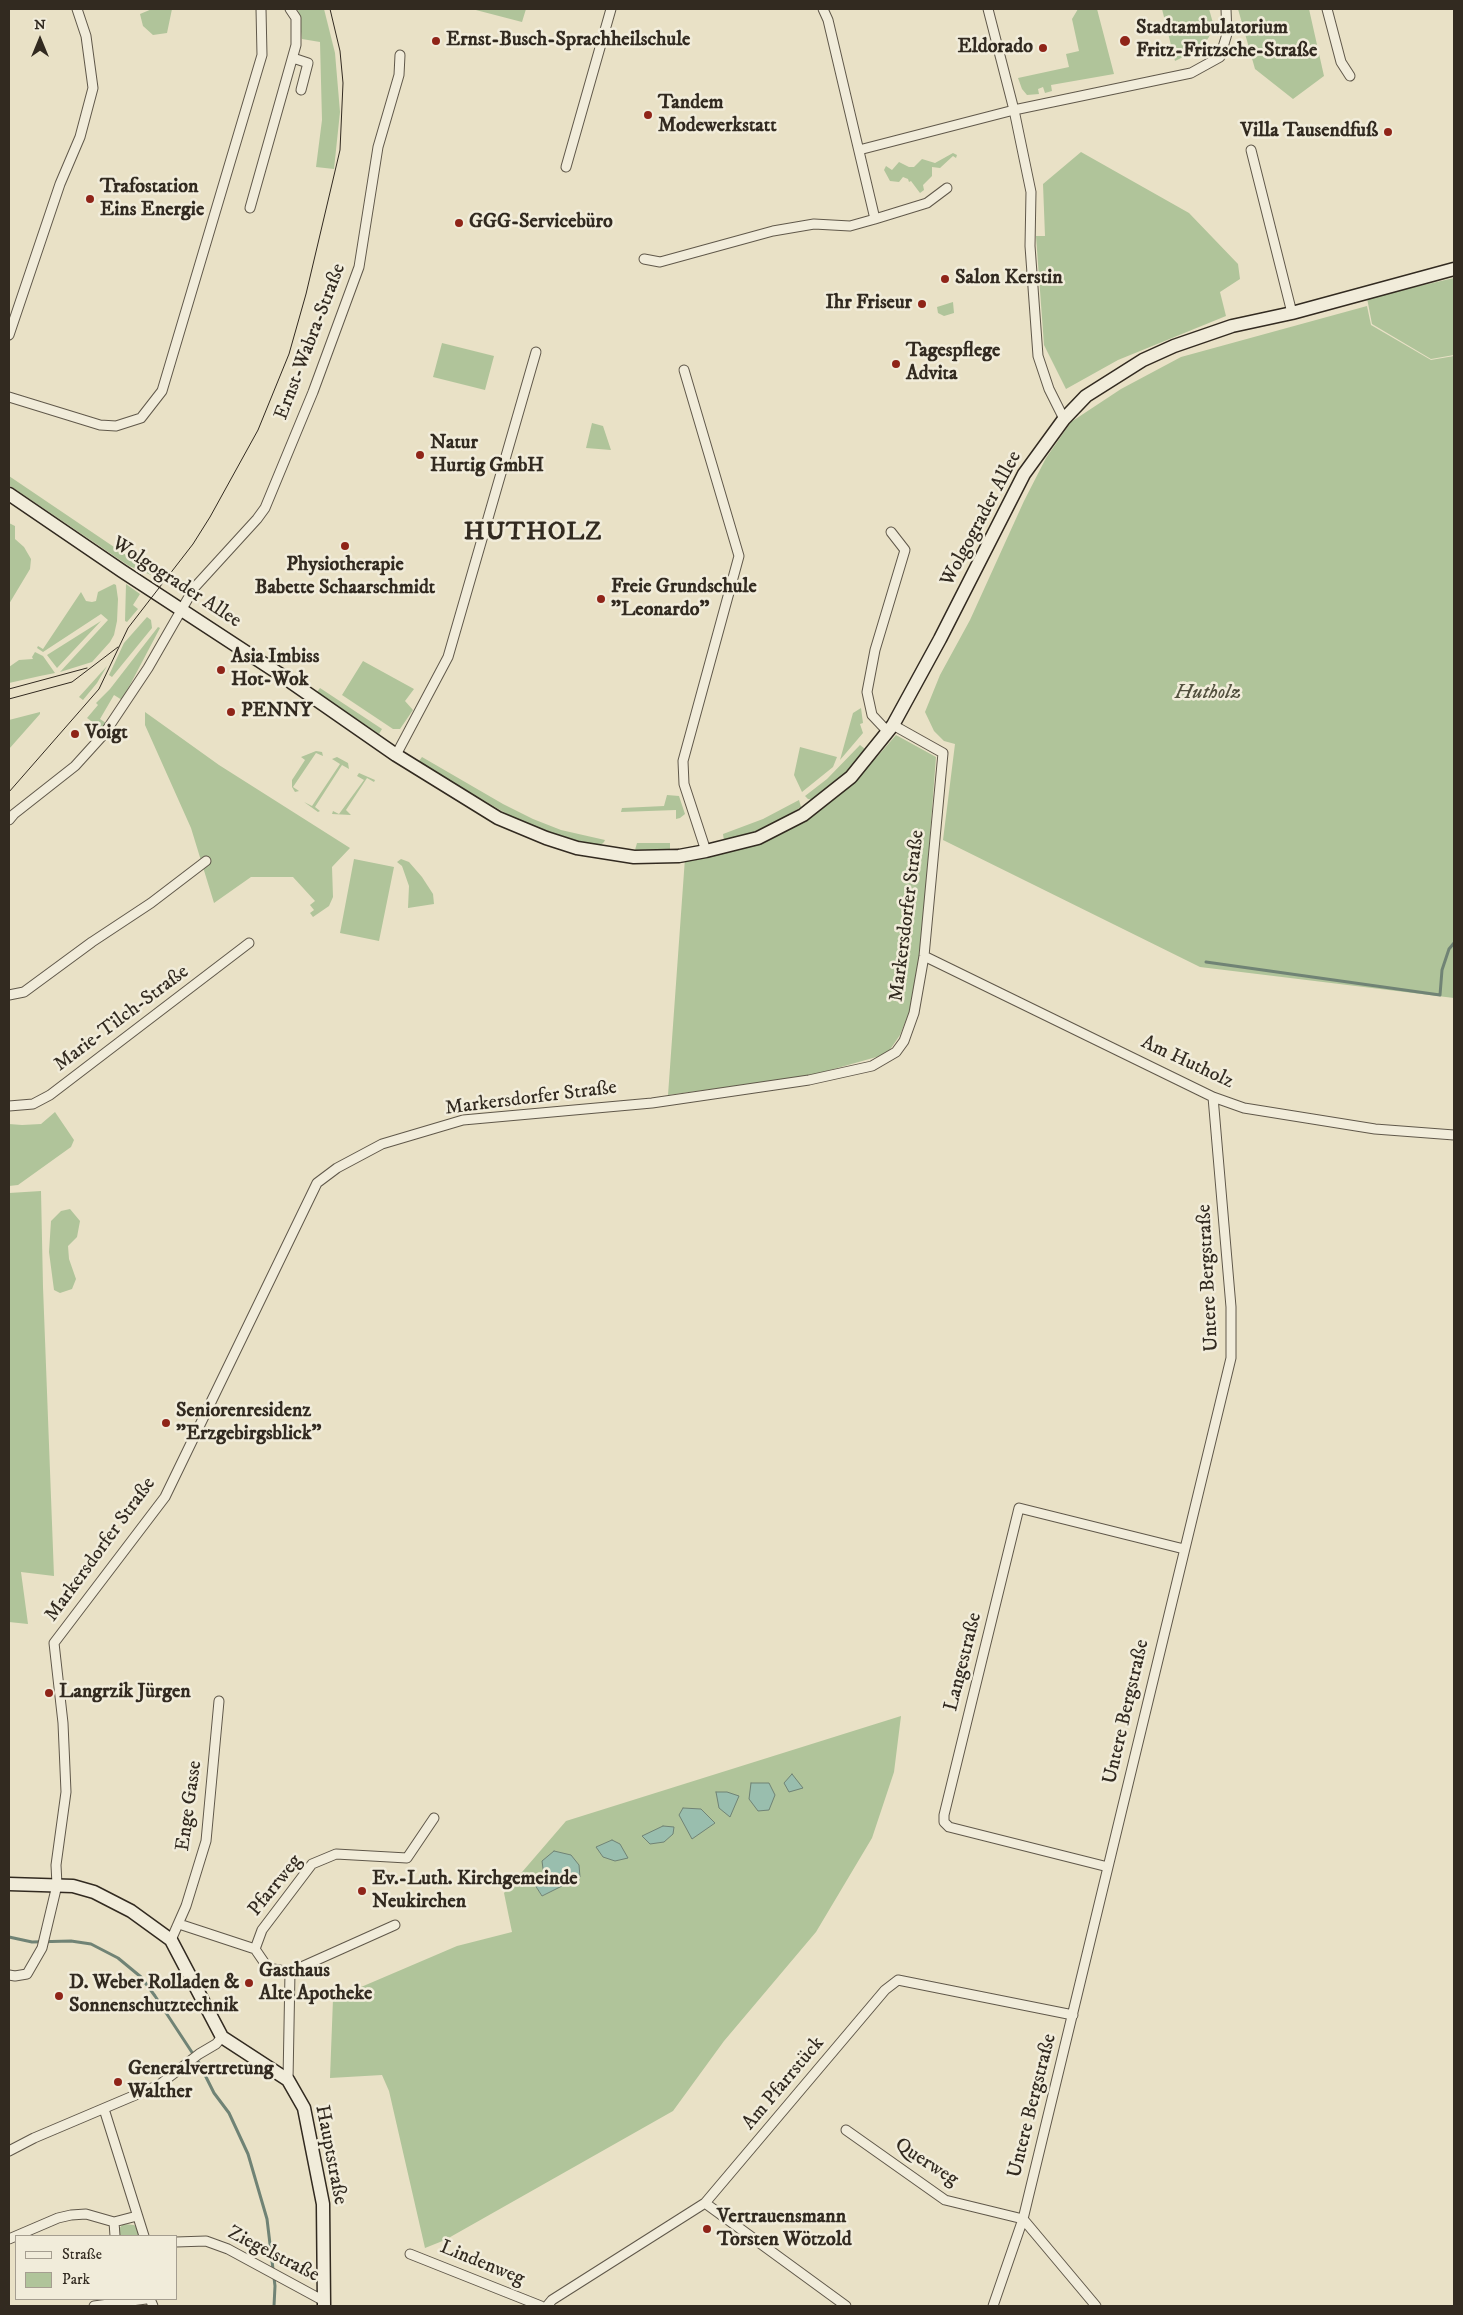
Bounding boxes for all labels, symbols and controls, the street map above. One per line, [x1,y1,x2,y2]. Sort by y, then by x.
north arrow [15,15,65,65]
text: N [34,16,46,34]
place label: Stadtambulatorium Fritz-Fritzsche-Straße [1136,17,1317,64]
place label: Ernst-Busch-Sprachheilschule [446,29,690,53]
marker: Stadtambulatorium Fritz-Fritzsche-Straße [1118,34,1132,48]
marker: Ernst-Busch-Sprachheilschule [430,35,442,47]
place label: Eldorado [958,36,1033,60]
marker: Eldorado [1037,42,1049,54]
place label: Tandem Modewerkstatt [658,92,777,139]
marker: Tandem Modewerkstatt [642,109,654,121]
place label: Villa Tausendfuß [1241,120,1378,144]
marker: Villa Tausendfuß [1382,126,1394,138]
place label: Trafostation Eins Energie [100,176,204,223]
marker: Trafostation Eins Energie [84,193,96,205]
place label: GGG-Servicebüro [469,211,613,235]
marker: GGG-Servicebüro [453,217,465,229]
street label: Ernst-Wabra-Straße [270,260,352,424]
place label: Salon Kerstin [955,267,1063,291]
marker: Salon Kerstin [939,273,951,285]
place label: Ihr Friseur [826,292,912,316]
marker: Ihr Friseur [916,298,928,310]
place label: Tagespflege Advita [906,340,1000,387]
marker: Tagespflege Advita [890,358,902,370]
place label: Natur Hurtig GmbH [430,432,544,479]
street label: Wolgograder Allee [936,447,1028,591]
marker: Natur Hurtig GmbH [414,449,426,461]
district label: HUTHOLZ [463,519,603,549]
street label: Wolgograder Allee [107,532,245,634]
marker: Physiotherapie Babette Schaarschmidt [339,540,351,552]
place label: Physiotherapie Babette Schaarschmidt [255,554,435,601]
place label: Freie Grundschule "Leonardo" [611,576,757,623]
marker: Freie Grundschule "Leonardo" [595,593,607,605]
place label: Asia Imbiss Hot-Wok [231,646,319,693]
marker: Asia Imbiss Hot-Wok [215,664,227,676]
park label: Hutholz [1175,682,1241,706]
place label: PENNY [241,700,312,724]
marker: PENNY [225,706,237,718]
place label: Voigt [85,722,128,746]
marker: Voigt [69,728,81,740]
street label: Markersdorfer Straße [886,829,930,1003]
street label: Marie-Tilch-Straße [50,961,194,1077]
street label: Am Hutholz [1137,1031,1237,1095]
street label: Markersdorfer Straße [444,1077,618,1121]
street label: Untere Bergstraße [1193,1204,1225,1352]
place label: Seniorenresidenz "Erzgebirgsblick" [176,1400,321,1447]
marker: Seniorenresidenz "Erzgebirgsblick" [160,1417,172,1429]
street label: Markersdorfer Straße [40,1473,162,1627]
street label: Langestraße [940,1610,988,1714]
street label: Untere Bergstraße [1099,1637,1155,1787]
place label: Langrzik Jürgen [59,1681,191,1705]
marker: Langrzik Jürgen [43,1687,55,1699]
street label: Enge Gasse [172,1759,208,1853]
street label: Pfarrweg [244,1850,308,1922]
place label: Ev.-Luth. Kirchgemeinde Neukirchen [372,1868,578,1915]
marker: Ev.-Luth. Kirchgemeinde Neukirchen [356,1885,368,1897]
place label: Gasthaus Alte Apotheke [259,1960,372,2007]
place label: D. Weber Rolladen & Sonnenschutztechnik [69,1972,239,2019]
marker: Gasthaus Alte Apotheke [243,1977,255,1989]
marker: D. Weber Rolladen & Sonnenschutztechnik [53,1990,65,2002]
street label: Am Pfarrstück [738,2032,830,2136]
street label: Untere Bergstraße [1004,2032,1062,2180]
place label: Generalvertretung Walther [128,2058,274,2105]
marker: Generalvertretung Walther [112,2076,124,2088]
street label: Hauptstraße [309,2103,351,2207]
street label: Querweg [890,2134,962,2192]
place label: Vertrauensmann Torsten Wötzold [717,2206,852,2253]
street label: Ziegelstraße [223,2222,323,2288]
marker: Vertrauensmann Torsten Wötzold [701,2223,713,2235]
legend [15,2235,178,2300]
street label: Lindenweg [436,2236,528,2292]
text: Straße [62,2245,102,2264]
text: Park [62,2270,90,2289]

